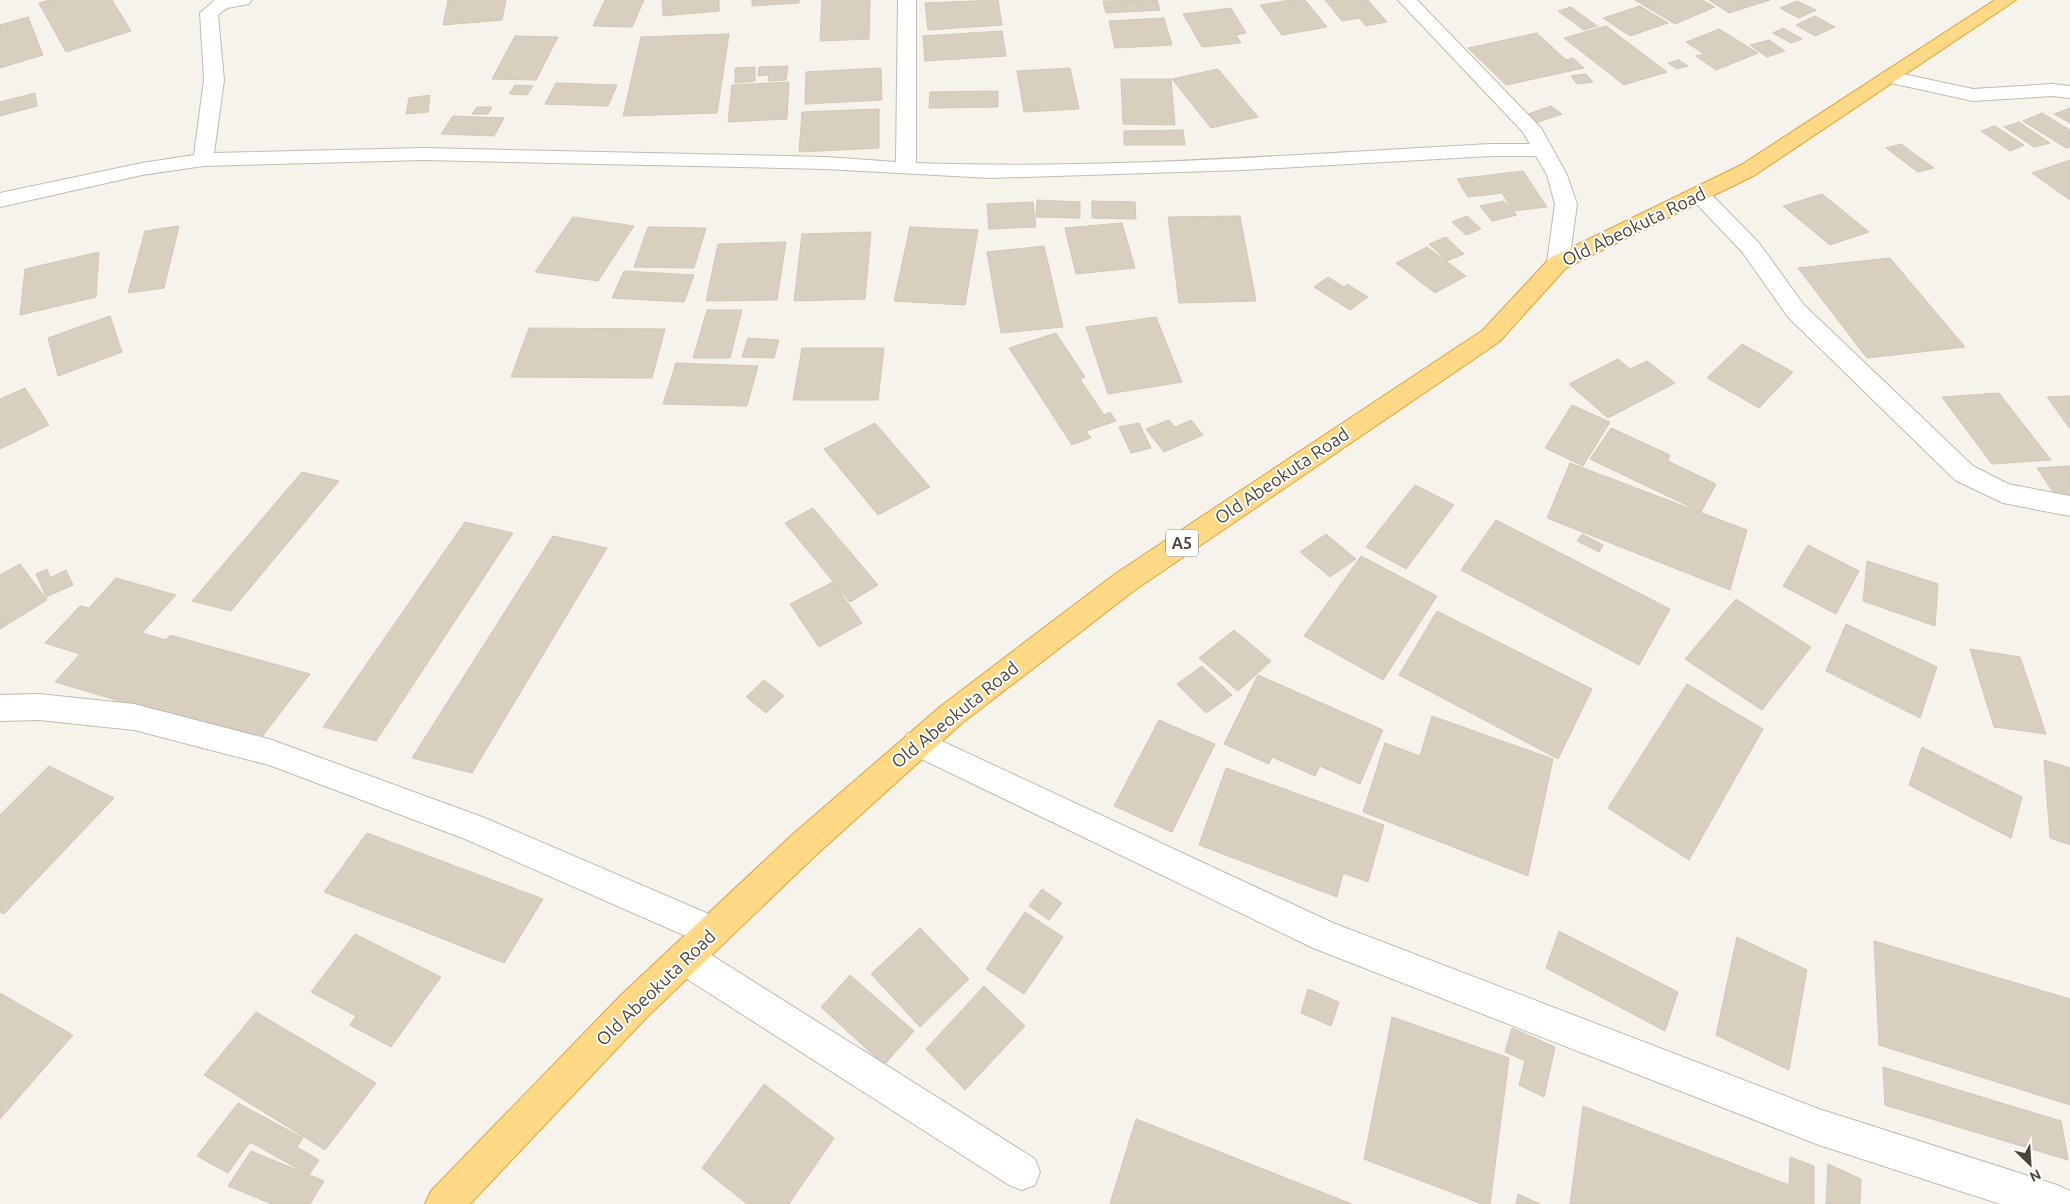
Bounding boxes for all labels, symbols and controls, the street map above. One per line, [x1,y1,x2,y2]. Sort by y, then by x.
street label: Old Abeokuta Road [1558,183,1709,270]
street label: Old Abeokuta Road [1211,423,1352,527]
road number: A5 [1166,530,1198,556]
street label: Old Abeokuta Road [887,657,1022,771]
street label: Old Abeokuta Road [592,925,719,1049]
north arrow [2005,1139,2055,1189]
text: N [2027,1166,2044,1185]

